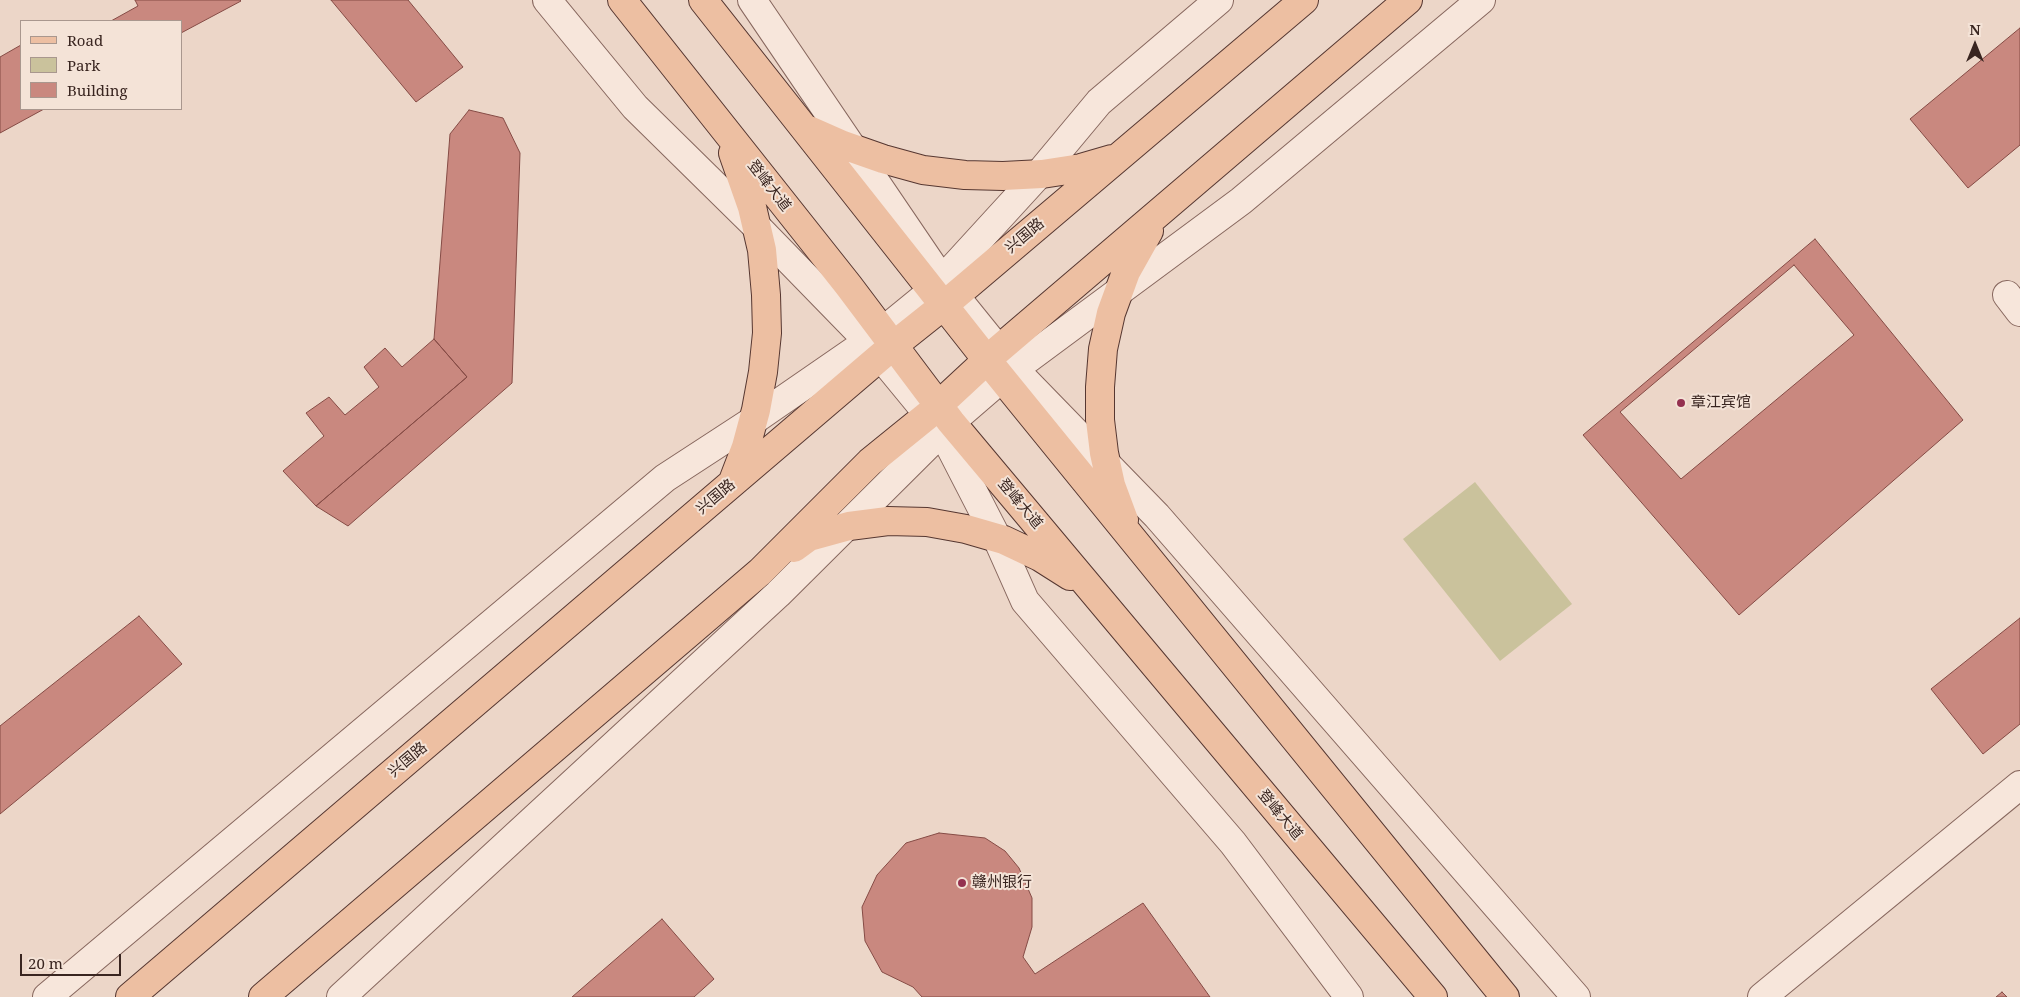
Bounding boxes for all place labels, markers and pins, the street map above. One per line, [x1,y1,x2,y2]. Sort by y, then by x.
place label: 章江宾馆 [1691,394,1751,412]
marker: 章江宾馆 [1675,397,1687,409]
place label: 赣州银行 [972,874,1032,892]
marker: 赣州银行 [956,877,968,889]

